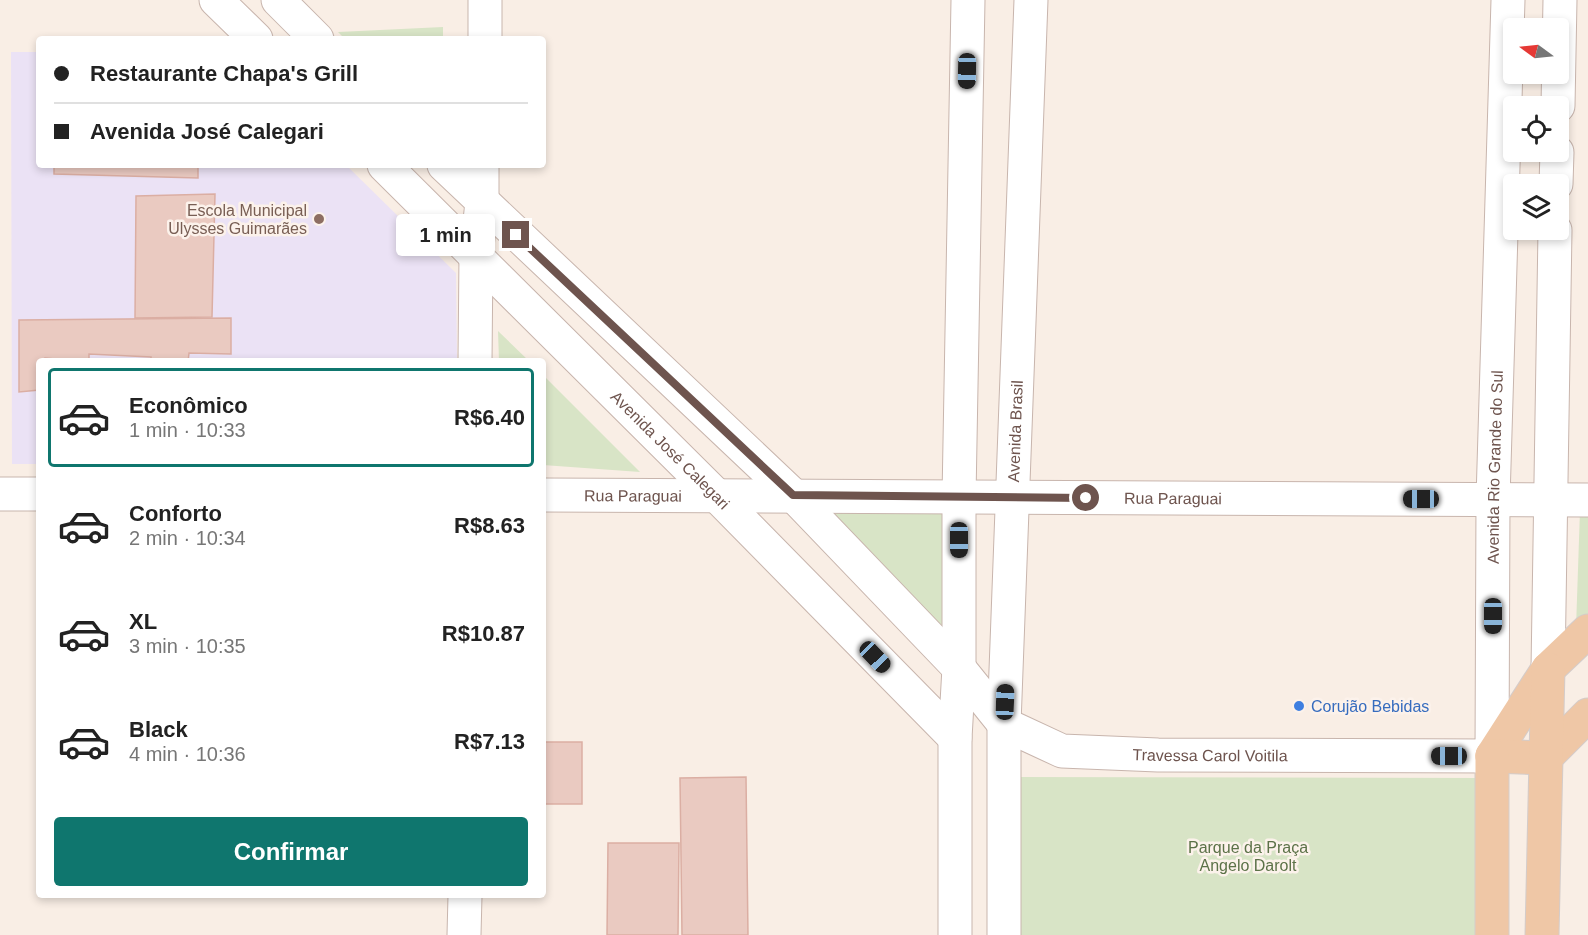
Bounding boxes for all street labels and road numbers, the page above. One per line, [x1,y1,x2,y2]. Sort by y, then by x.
street label: Avenida Rio Grande do Sul [1485,370,1506,564]
street label: Avenida Brasil [1005,380,1026,483]
street label: Avenida José Calegari [607,388,733,513]
street label: Rua Paraguai [584,487,682,505]
street label: Rua Paraguai [1124,490,1222,507]
street label: Travessa Carol Voitila [1132,746,1288,764]

